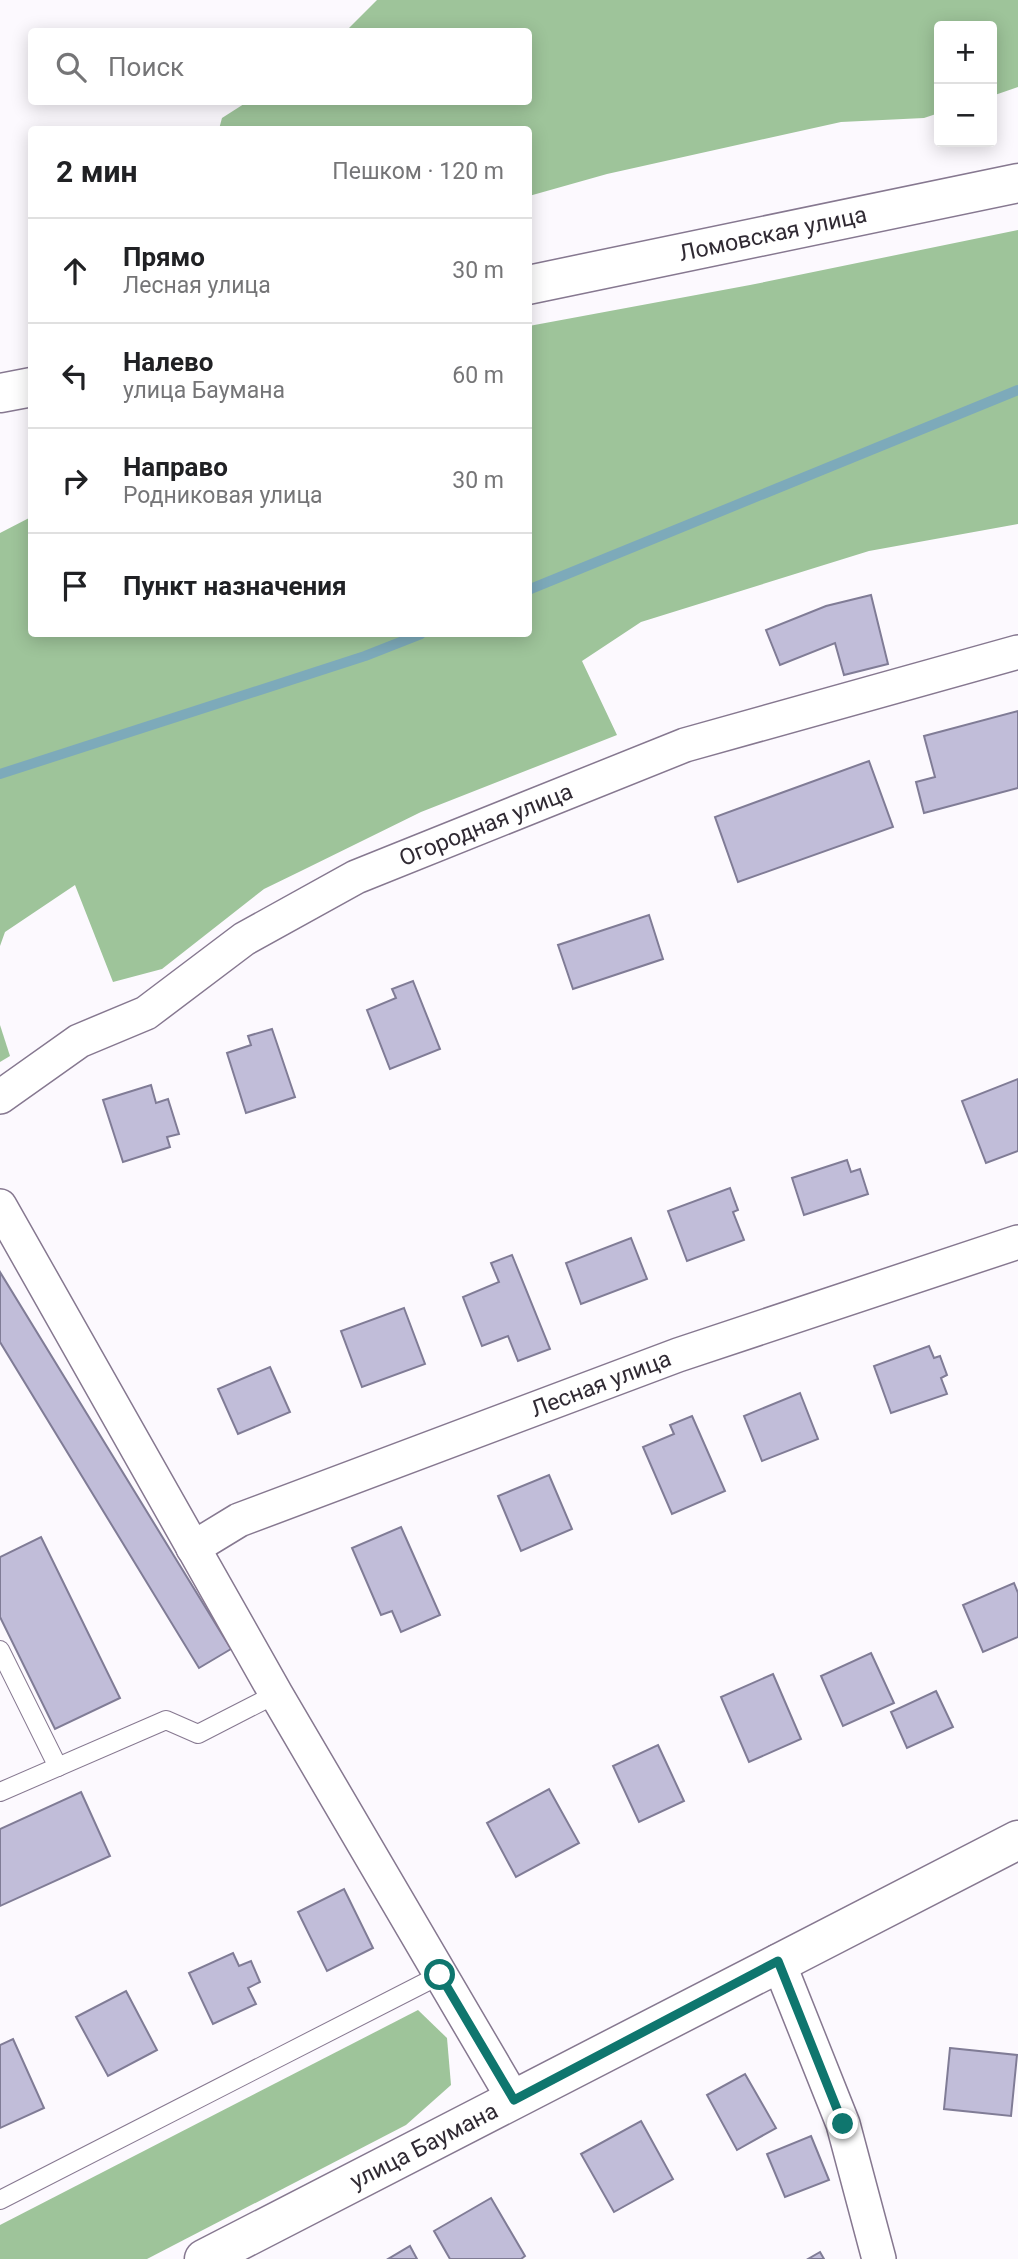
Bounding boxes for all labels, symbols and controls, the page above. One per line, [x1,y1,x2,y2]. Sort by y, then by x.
map controls [934,21,997,147]
button: + [934,21,997,84]
search box [28,28,532,105]
icon: search [52,48,90,86]
text: Поиск [108,52,184,82]
button: − [934,84,997,147]
text: 2 мин [56,154,137,189]
text: Пешком · 120 m [332,158,504,185]
street label: Ломовская улица [677,201,869,267]
text: Прямо [123,242,205,272]
icon: ahead [56,252,94,290]
text: 30 m [452,257,504,284]
text: Лесная улица [123,272,271,299]
text: Налево [123,347,213,377]
icon: left [56,357,94,395]
text: 60 m [452,362,504,389]
text: улица Баумана [123,377,285,404]
text: Направо [123,452,228,482]
icon: right [56,462,94,500]
text: 30 m [452,467,504,494]
text: Родниковая улица [123,482,323,509]
icon: arrive [56,567,94,605]
text: Пункт назначения [123,571,347,601]
street label: Огородная улица [395,778,577,872]
street label: Лесная улица [527,1345,675,1423]
route start [424,1959,455,1990]
street label: улица Баумана [346,2097,502,2195]
route end [827,2108,858,2139]

